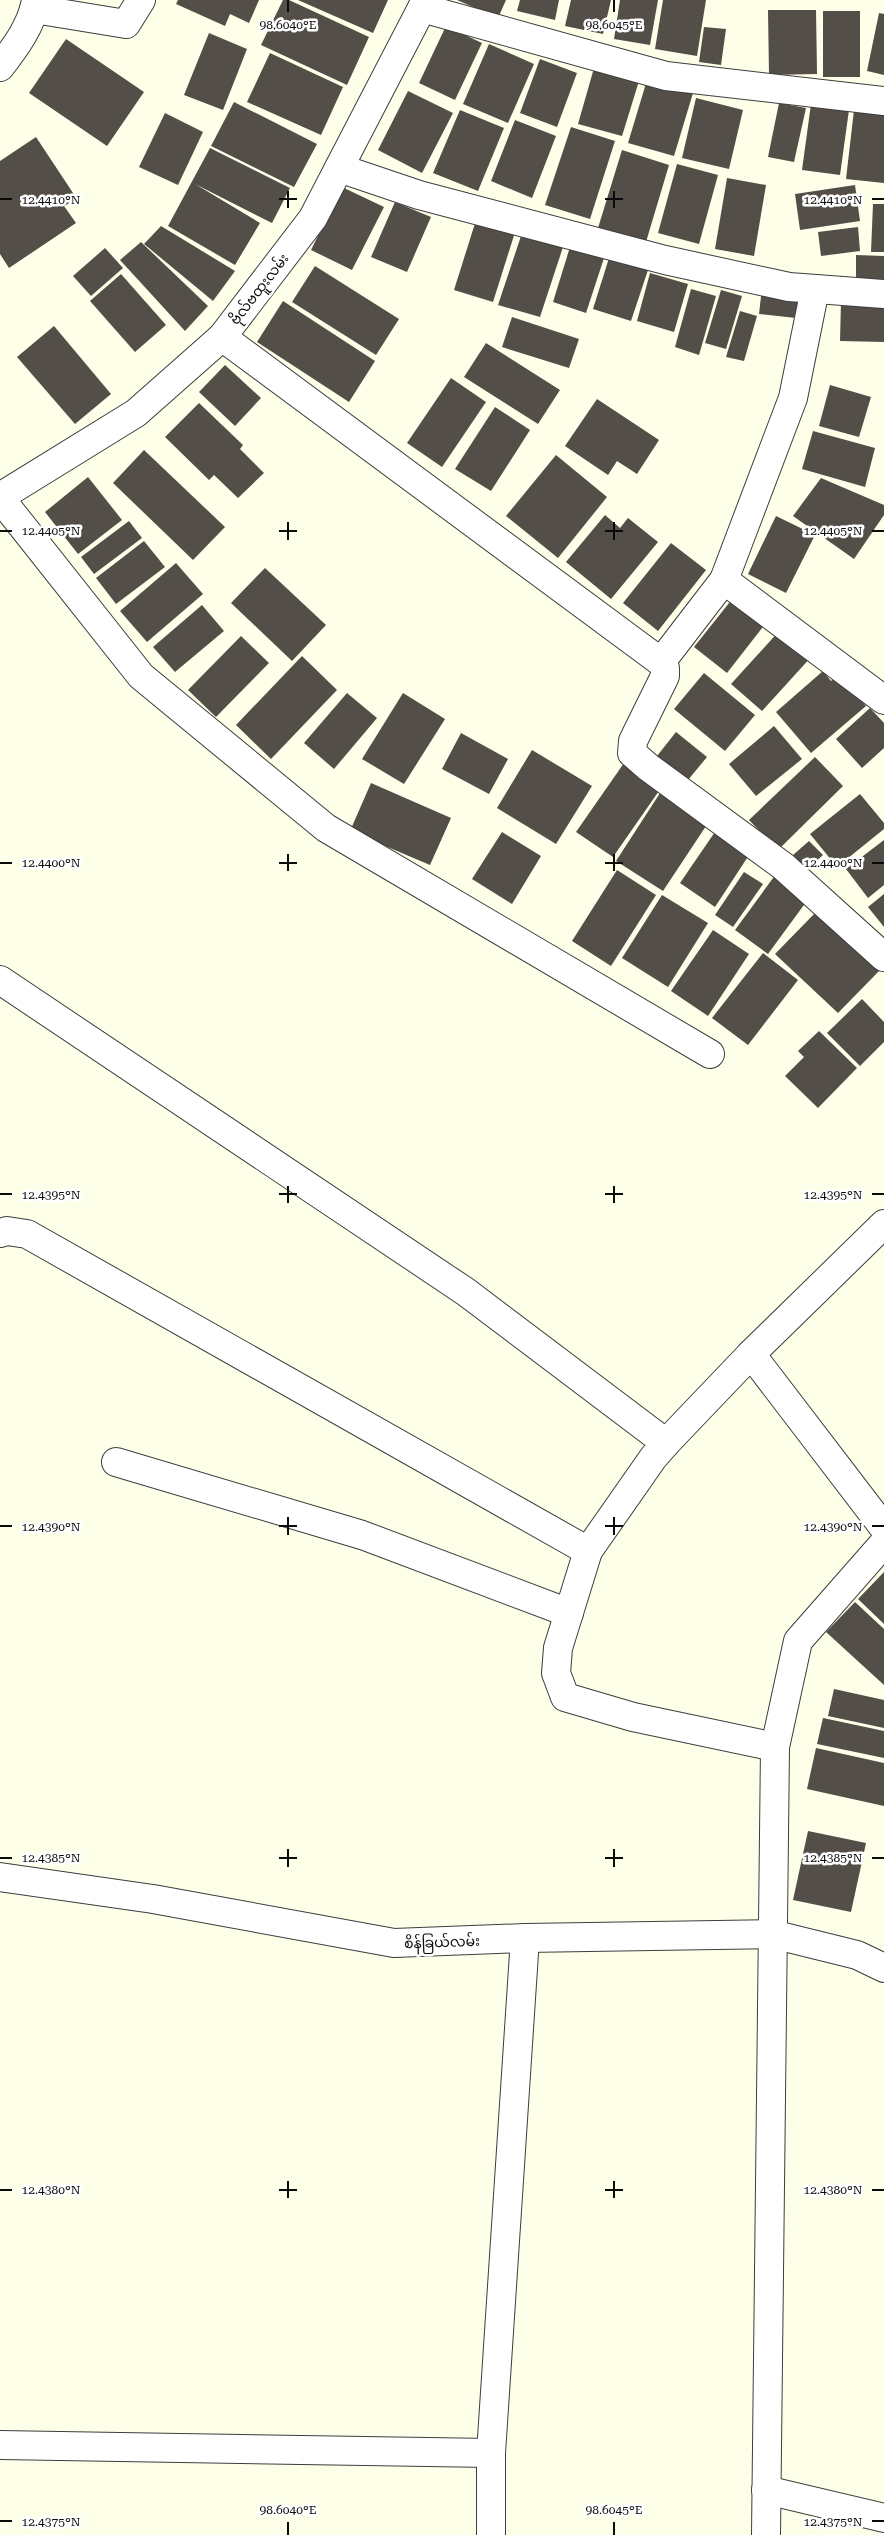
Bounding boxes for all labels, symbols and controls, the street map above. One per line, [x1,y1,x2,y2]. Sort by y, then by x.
text: 98.6040°E [260,18,316,32]
text: 98.6045°E [586,18,642,32]
text: 12.4410°N [22,193,81,207]
text: 12.4410°N [804,193,863,207]
street label: ဗိုလ်ဗထူးလမ်း [225,249,295,330]
text: 12.4405°N [22,524,81,538]
text: 12.4405°N [804,524,863,538]
text: 12.4400°N [22,856,81,870]
text: 12.4400°N [804,856,863,870]
text: 12.4395°N [22,1188,81,1202]
text: 12.4395°N [804,1188,863,1202]
text: 12.4390°N [22,1520,81,1534]
text: 12.4390°N [804,1520,863,1534]
text: 12.4385°N [22,1851,81,1865]
text: 12.4385°N [804,1851,863,1865]
street label: စိန်ခြယ်လမ်း [404,1931,480,1955]
text: 12.4380°N [22,2183,81,2197]
text: 12.4380°N [804,2183,863,2197]
text: 98.6040°E [260,2503,316,2517]
text: 98.6045°E [586,2503,642,2517]
text: 12.4375°N [22,2515,81,2529]
text: 12.4375°N [804,2515,863,2529]

